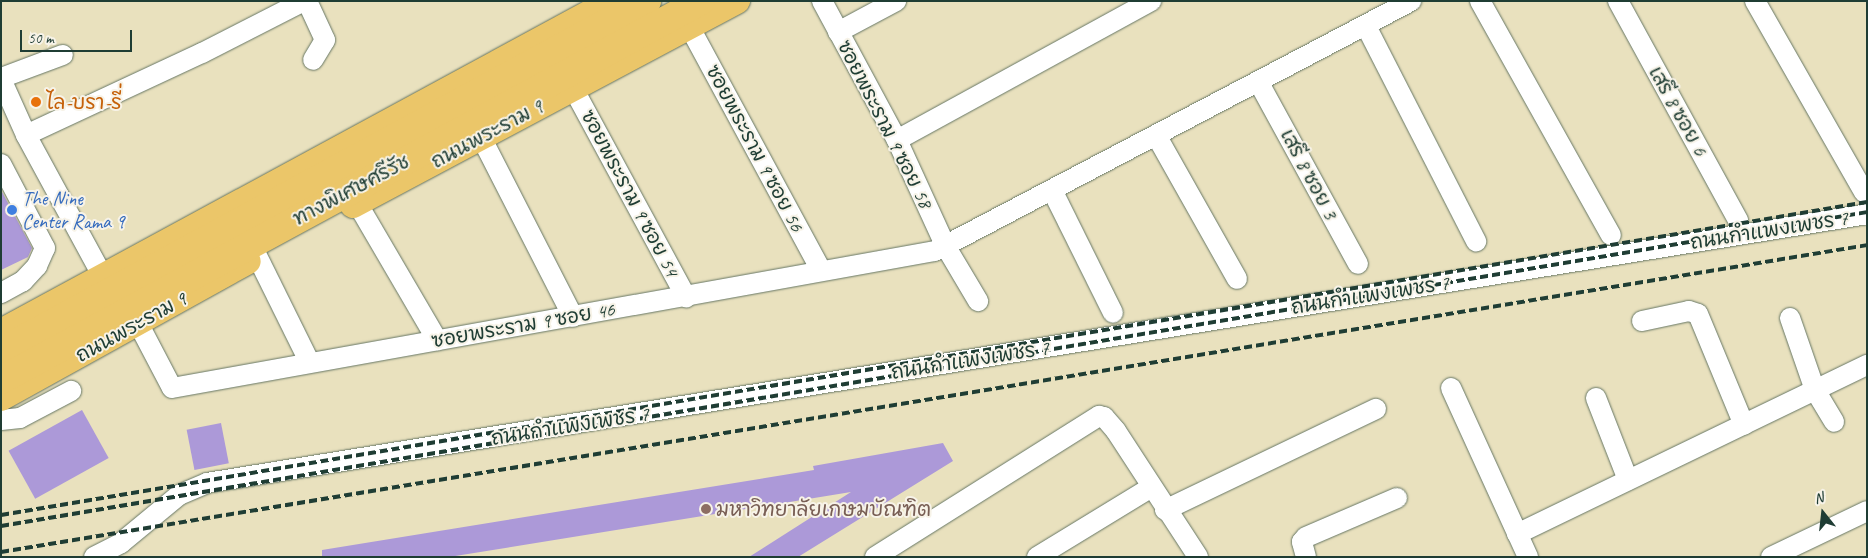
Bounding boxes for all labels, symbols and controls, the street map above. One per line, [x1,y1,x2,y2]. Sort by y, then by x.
scale bar [22,20,135,52]
text: 50 m [28,29,54,48]
street label: ซอยพระราม 9 ซอย 58 [832,36,938,212]
street label: ซอยพระราม 9 ซอย 56 [701,61,809,235]
street label: เสรี 8 ซอย 6 [1644,62,1712,160]
place label: ไล-บรา-รี่ [46,90,122,114]
street label: ถนนพระราม 9 [427,95,547,173]
marker: ไล-บรา-รี่ [30,96,42,108]
street label: ซอยพระราม 9 ซอย 54 [576,106,684,280]
street label: เสรี 8 ซอย 3 [1275,125,1343,223]
street label: ทางพิเศษศรีรัช [289,149,413,231]
place label: The Nine Center Rama 9 [22,186,124,233]
marker: The Nine Center Rama 9 [6,204,18,216]
street label: ถนนกำแพงเพชร 7 [1688,206,1850,254]
street label: ถนนกำแพงเพชร 7 [1289,271,1451,319]
street label: ถนนพระราม 9 [71,287,191,367]
street label: ซอยพระราม 9 ซอย 46 [430,297,616,353]
street label: ถนนกำแพงเพชร 7 [889,336,1051,384]
street label: ถนนกำแพงเพชร 7 [489,402,651,450]
north arrow [1798,488,1848,538]
text: N [1812,489,1825,507]
place label: มหาวิทยาลัยเกษมบัณฑิต [716,497,931,521]
marker: มหาวิทยาลัยเกษมบัณฑิต [700,503,712,515]

